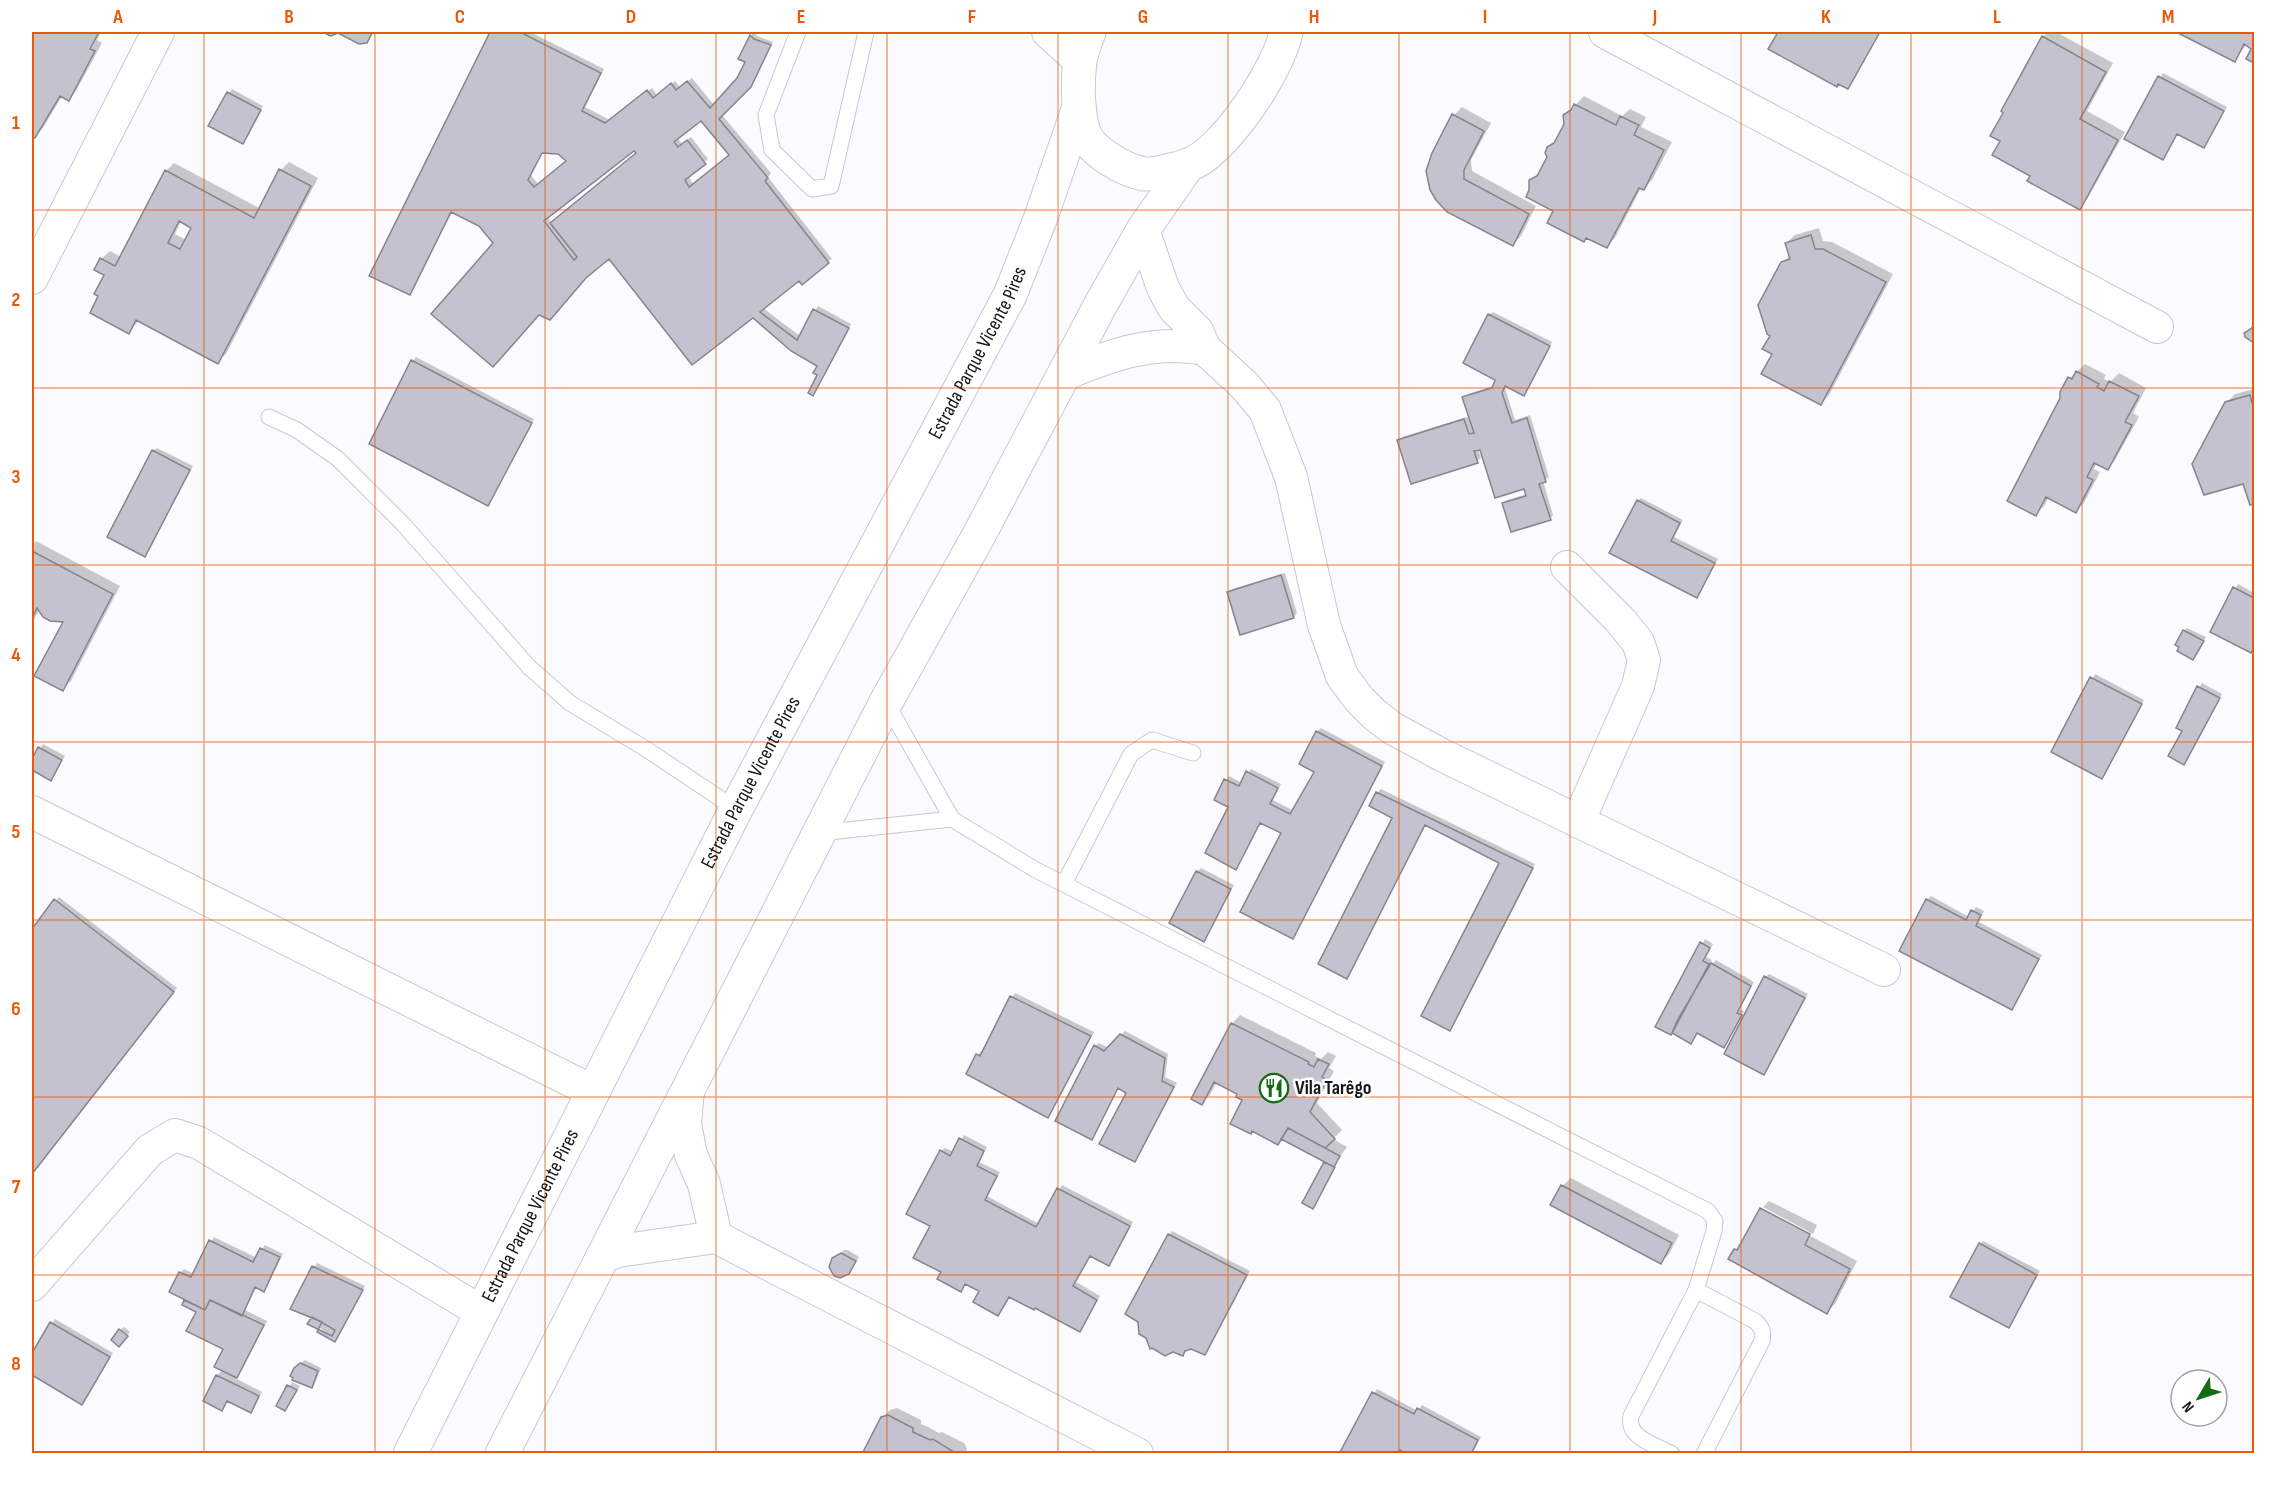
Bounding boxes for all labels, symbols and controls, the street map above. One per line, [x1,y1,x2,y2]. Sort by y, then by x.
text: A [112,5,123,29]
text: B [284,5,294,29]
text: C [455,5,465,29]
text: D [626,5,636,29]
text: E [797,5,805,29]
text: F [968,5,976,29]
text: G [1138,5,1148,29]
text: H [1309,5,1319,29]
text: I [1483,5,1487,29]
text: J [1652,5,1657,29]
text: K [1821,5,1831,29]
text: L [1993,5,2001,29]
text: M [2162,5,2174,29]
text: 1 [12,111,20,135]
street label: Estrada Parque Vicente Pires [923,264,1032,443]
text: 2 [12,288,20,312]
text: 3 [12,465,21,489]
text: 4 [11,643,21,667]
street label: Estrada Parque Vicente Pires [696,693,806,872]
text: 5 [12,820,21,844]
text: 6 [11,997,21,1021]
restaurant icon: Vila Tarêgo [1258,1072,1290,1104]
place label: Vila Tarêgo [1295,1076,1371,1100]
street label: Estrada Parque Vicente Pires [477,1125,584,1306]
text: 7 [12,1175,21,1199]
text: 8 [11,1352,21,1376]
north arrow [2169,1368,2229,1428]
text: N [2178,1397,2199,1416]

